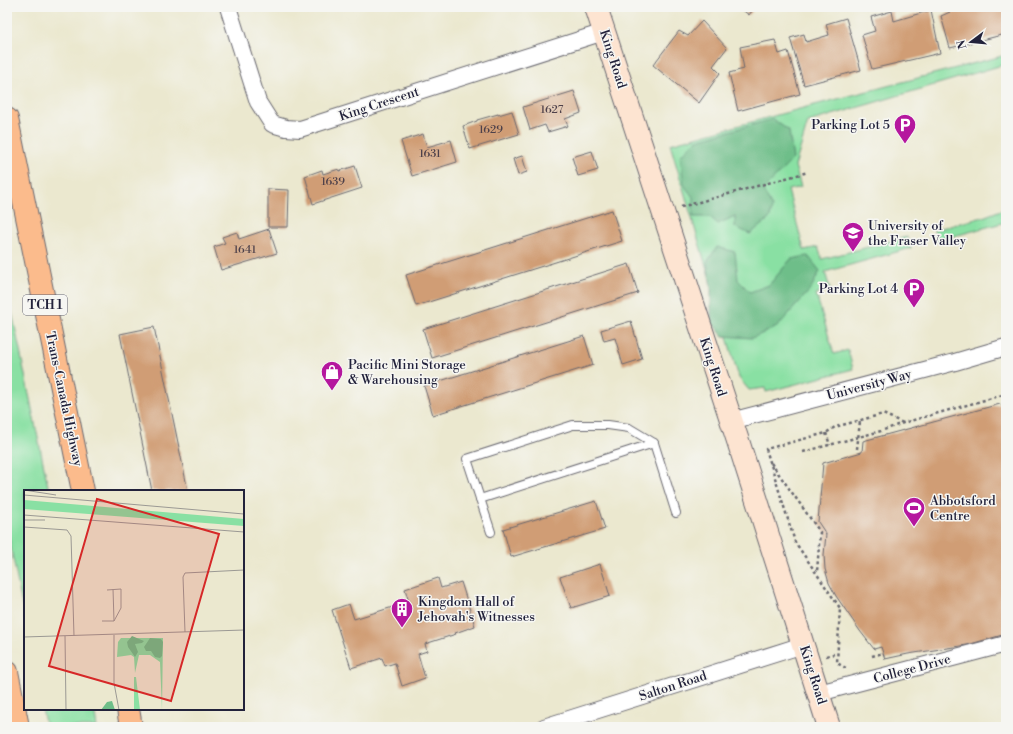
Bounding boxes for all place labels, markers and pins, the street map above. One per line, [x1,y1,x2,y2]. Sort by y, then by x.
parking icon: Parking Lot 5 [892,112,918,145]
place label: Parking Lot 5 [811,117,890,133]
place label: University of the Fraser Valley [868,218,967,249]
school or university icon: University of the Fraser Valley [840,220,866,253]
parking icon: Parking Lot 4 [901,276,927,309]
place label: Parking Lot 4 [819,281,898,297]
place label: Pacific Mini Storage & Warehousing [348,357,466,388]
shop icon: Pacific Mini Storage & Warehousing [319,359,345,392]
place label: Abbotsford Centre [929,493,996,524]
sports icon: Abbotsford Centre [901,495,927,528]
place label: Kingdom Hall of Jehovah's Witnesses [417,594,535,625]
building icon: Kingdom Hall of Jehovah's Witnesses [389,596,415,629]

